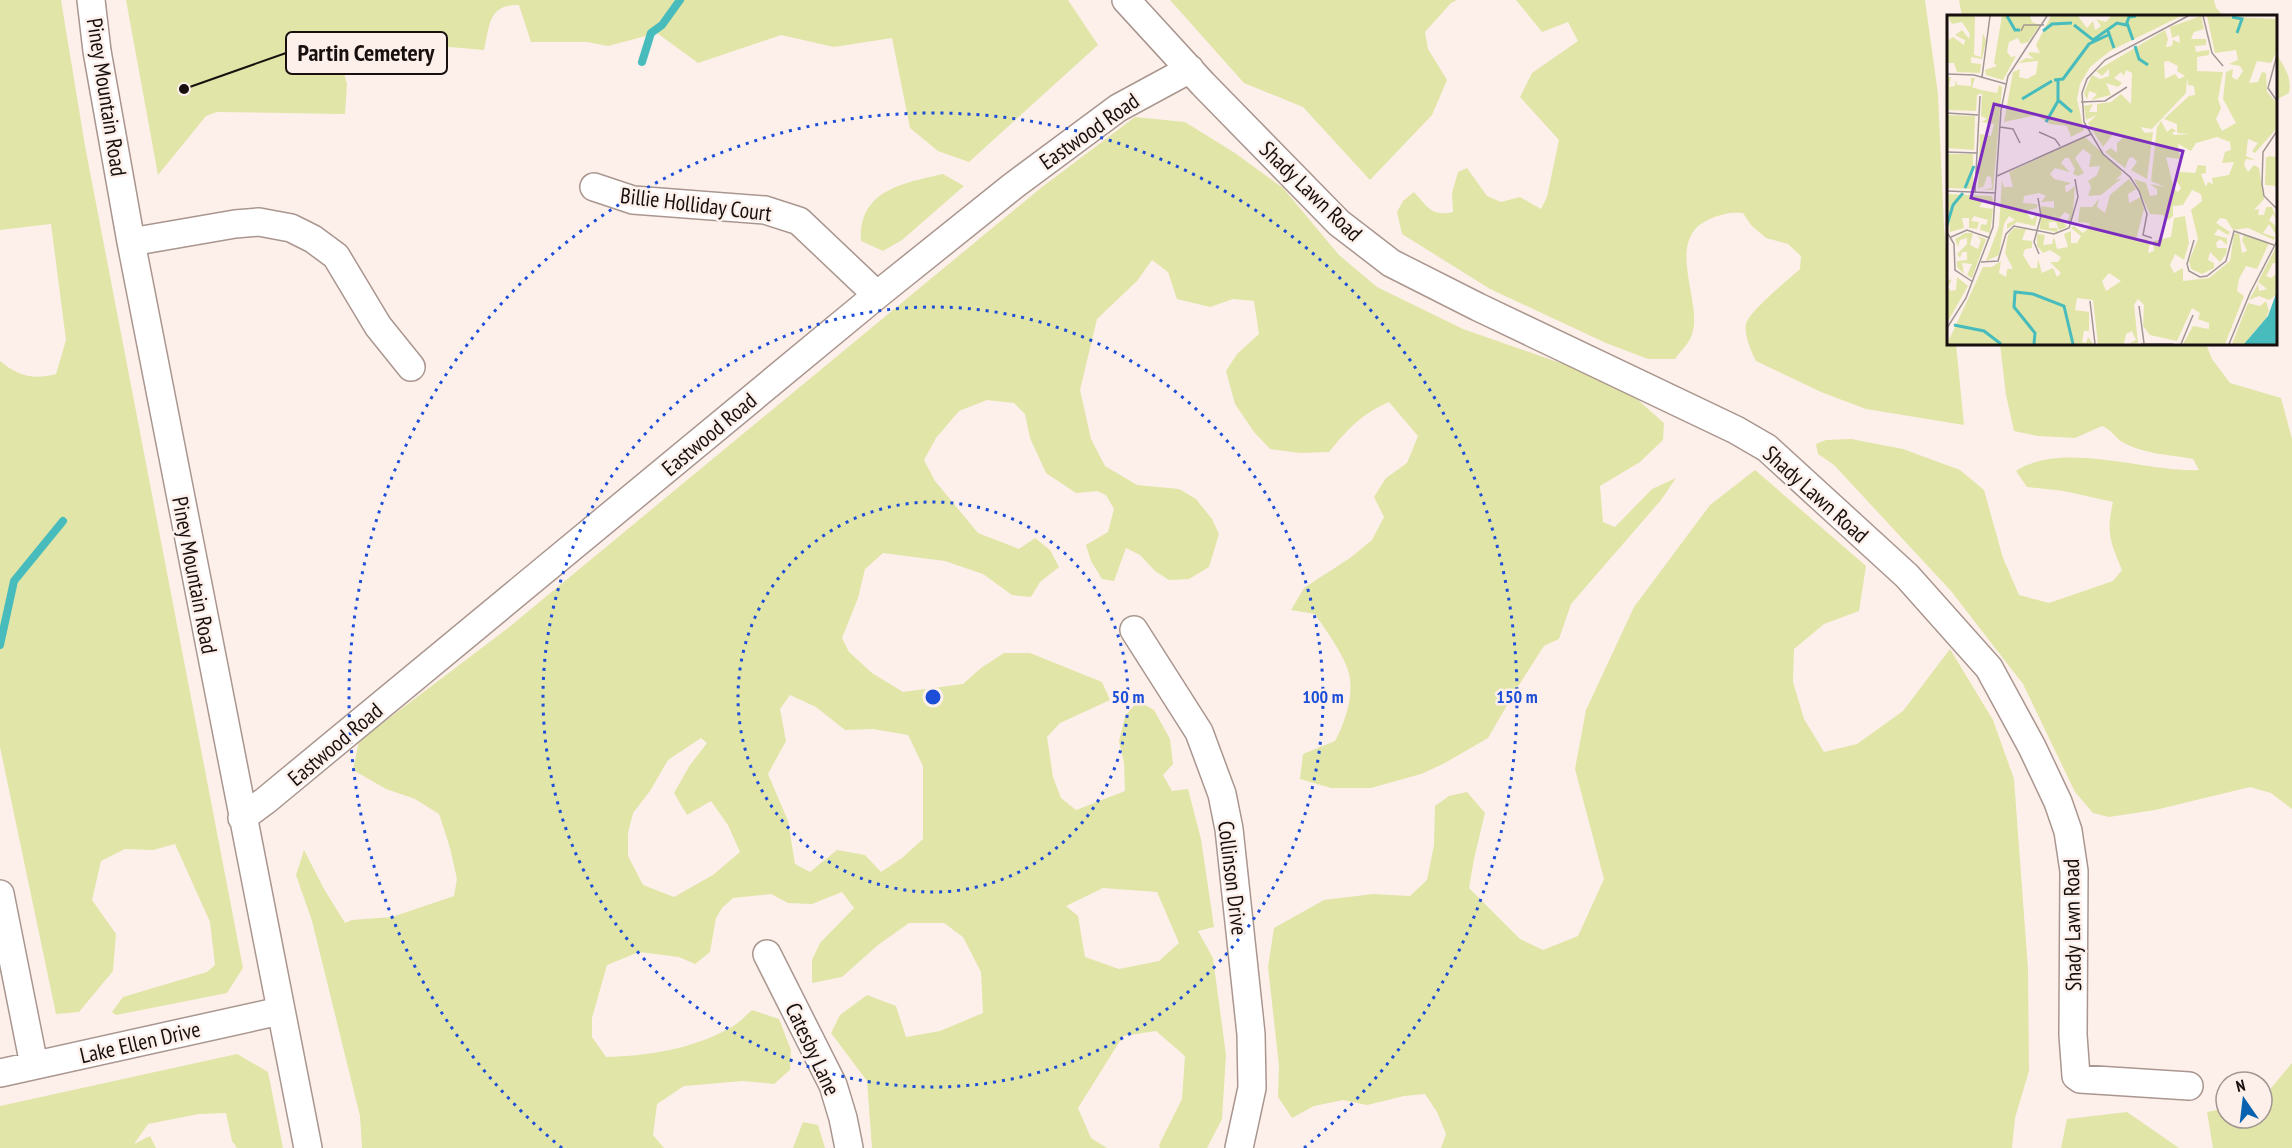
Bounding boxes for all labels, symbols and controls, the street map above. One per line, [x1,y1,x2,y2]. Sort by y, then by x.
inset map [1947,15,2277,345]
street label: Piney Mountain Road [81,16,133,178]
callout: Partin Cemetery [286,32,447,74]
text: Partin Cemetery [298,37,435,68]
street label: Eastwood Road [1034,86,1144,176]
street label: Shady Lawn Road [1254,135,1368,247]
street label: Billie Holliday Court [619,181,773,227]
street label: Eastwood Road [656,386,762,482]
street label: Shady Lawn Road [1758,439,1874,549]
street label: Piney Mountain Road [166,494,224,656]
text: 50 m [1112,685,1144,708]
text: 100 m [1302,685,1344,708]
text: 150 m [1496,685,1538,708]
centre of rings [923,687,943,707]
street label: Eastwood Road [282,696,388,792]
street label: Collinson Drive [1212,819,1254,937]
street label: Shady Lawn Road [2057,859,2087,991]
street label: Catesby Lane [779,998,847,1100]
street label: Lake Ellen Drive [77,1015,203,1069]
north arrow [2214,1070,2274,1130]
text: N [2234,1075,2247,1096]

